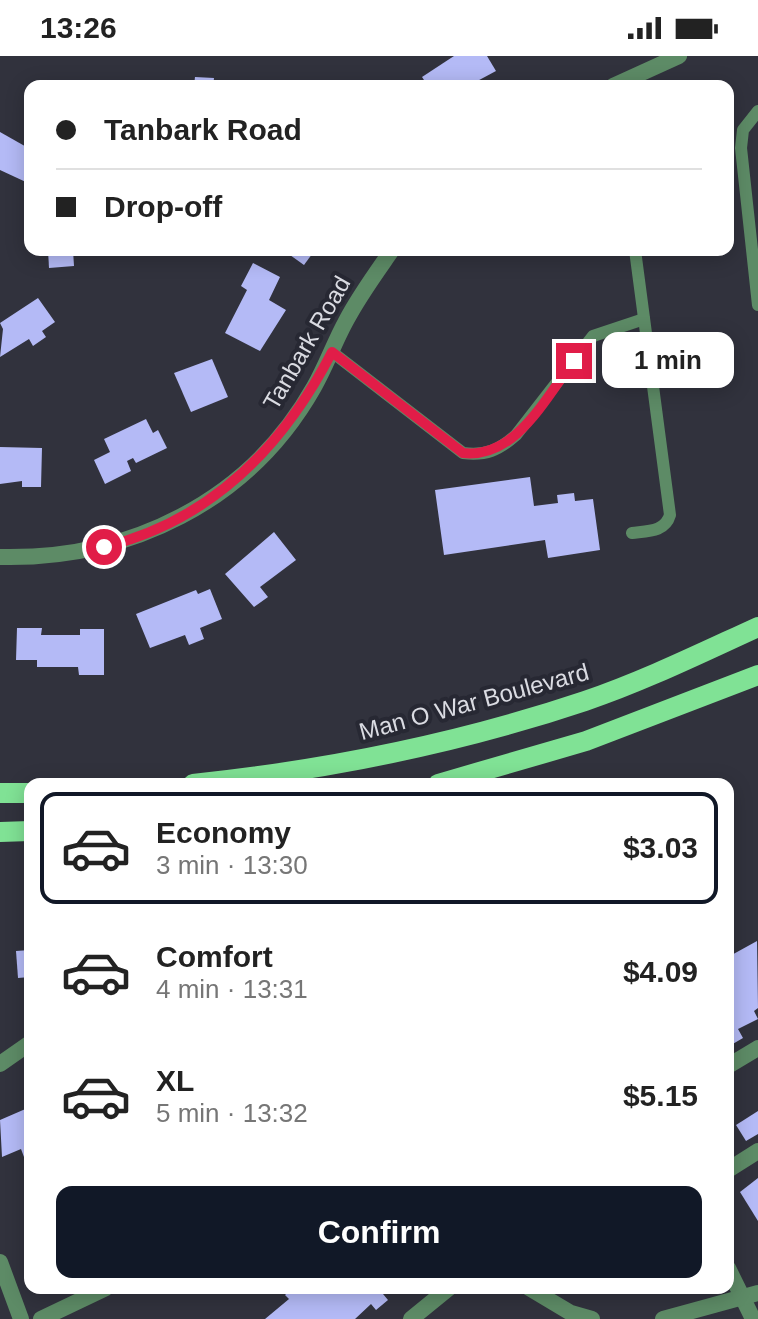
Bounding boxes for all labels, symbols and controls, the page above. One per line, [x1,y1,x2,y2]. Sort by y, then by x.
text: 13:26 [40,11,117,44]
text: Tanbark Road [104,113,302,146]
text: Drop-off [104,190,222,223]
street label: Tanbark Road [258,271,356,414]
callout: 1 min [602,333,734,389]
route end [556,343,592,379]
text: 1 min [634,345,702,375]
route start [86,529,122,565]
street label: Man O War Boulevard [356,658,592,745]
icon: car [60,812,132,884]
text: Economy [156,816,291,849]
text: $3.03 [623,831,698,864]
text: 3 min · 13:30 [156,850,308,880]
icon: car [60,936,132,1008]
text: Comfort [156,940,273,973]
text: $4.09 [623,955,698,988]
text: 4 min · 13:31 [156,974,308,1004]
icon: car [60,1060,132,1132]
text: XL [156,1064,194,1097]
text: $5.15 [623,1079,698,1112]
text: 5 min · 13:32 [156,1098,308,1128]
button: Confirm [56,1186,702,1278]

